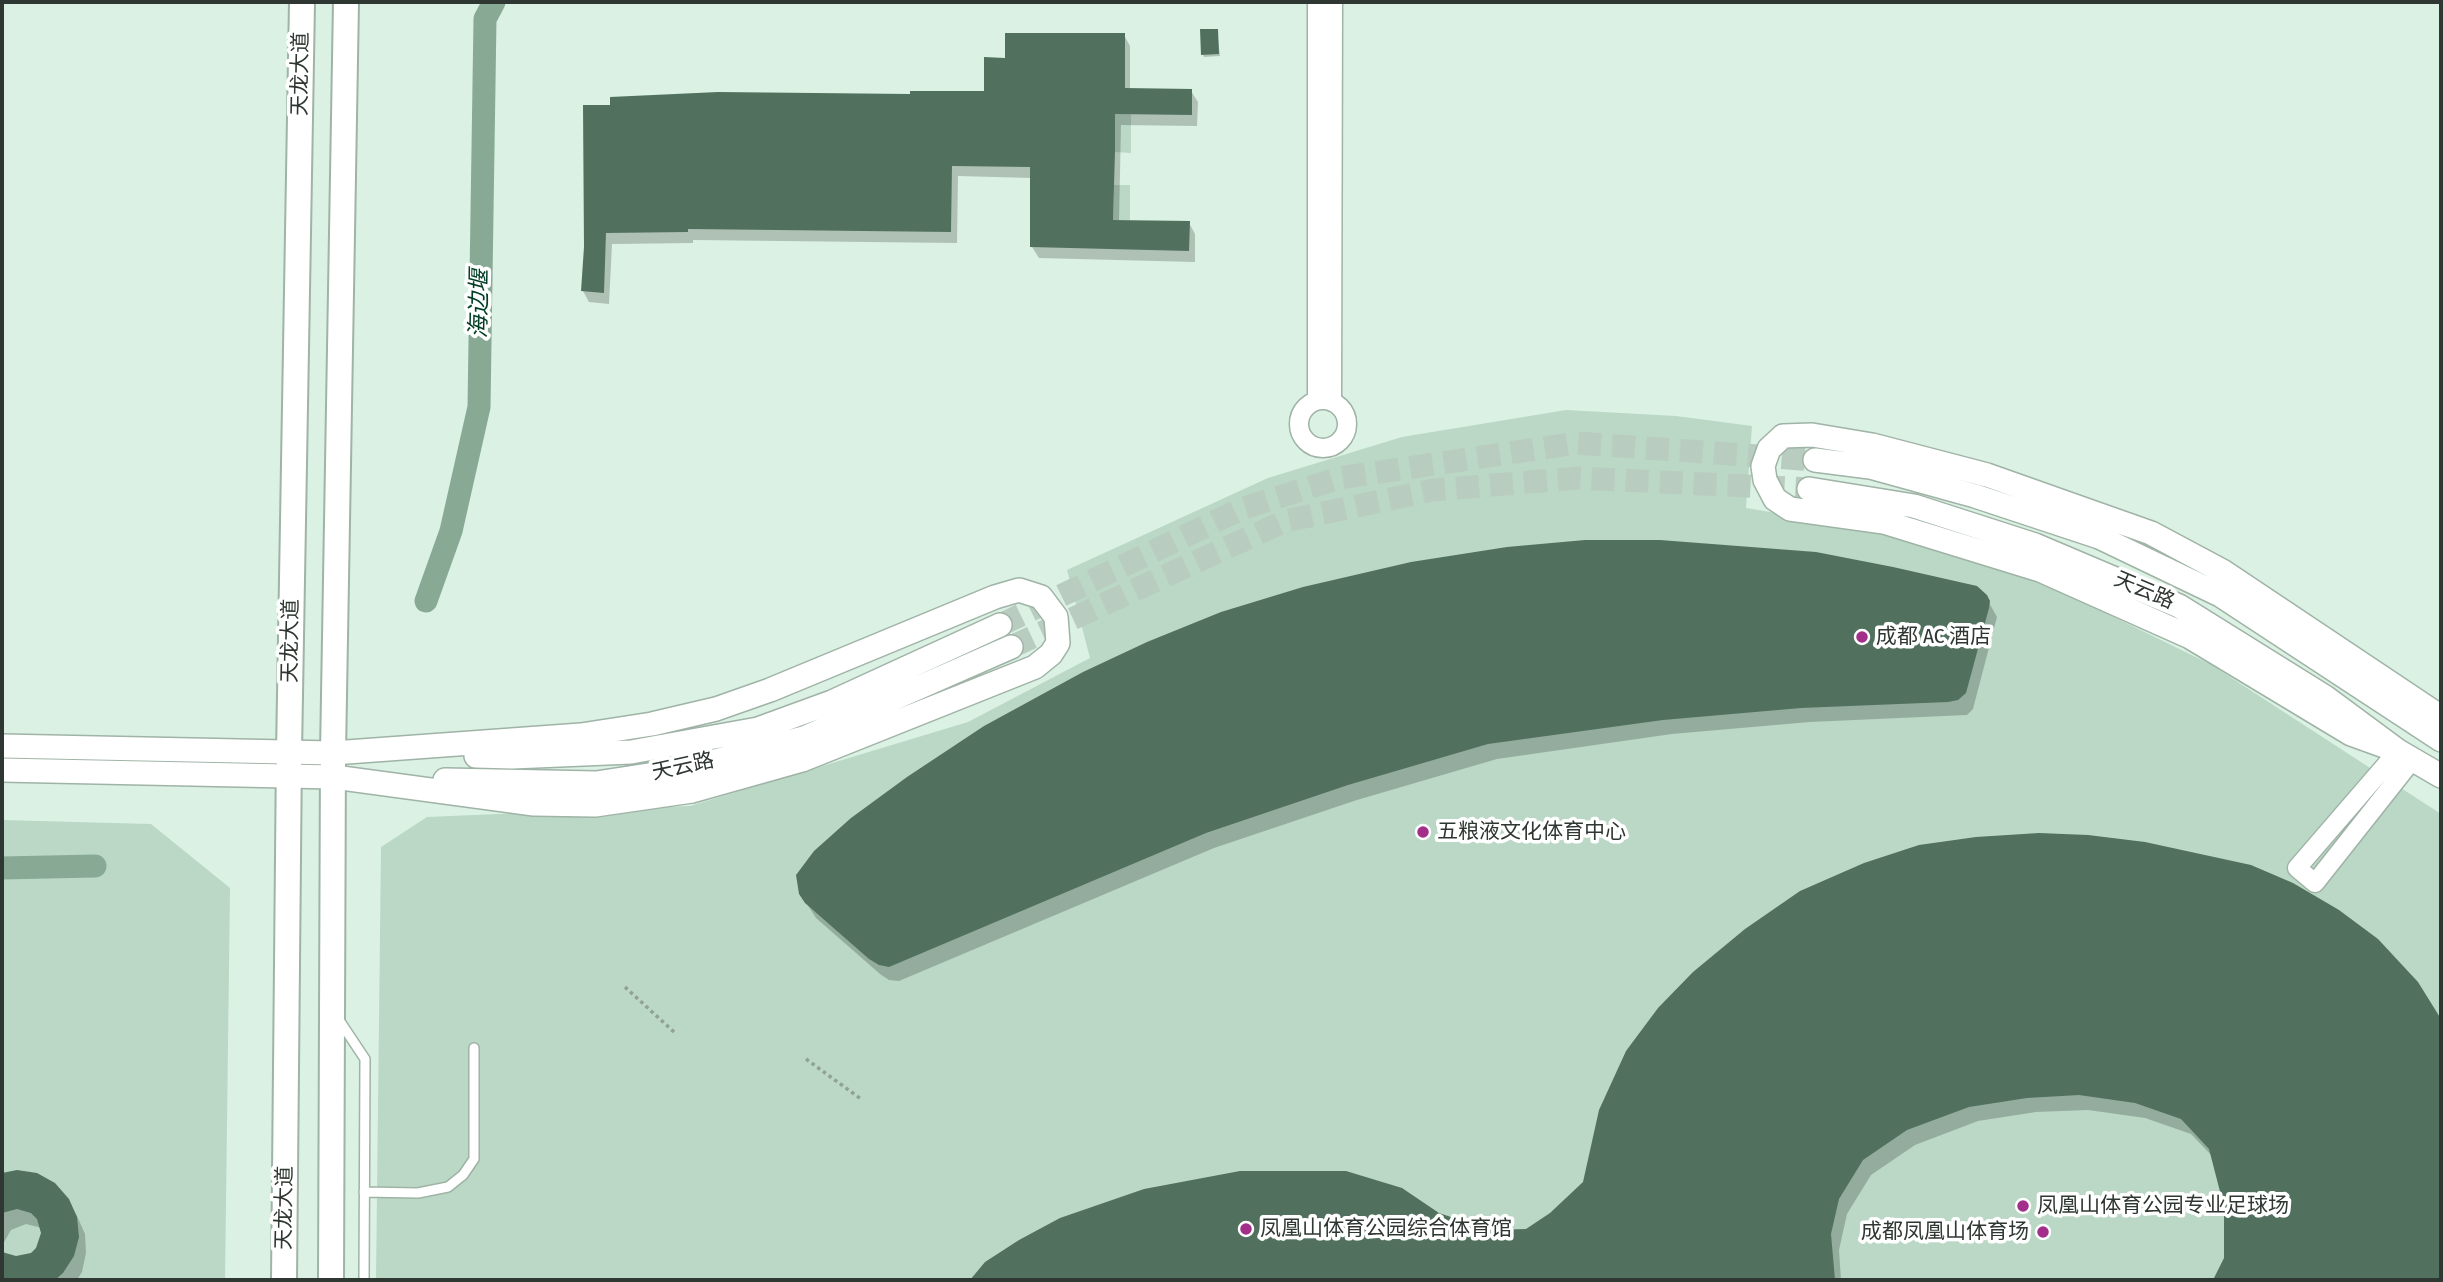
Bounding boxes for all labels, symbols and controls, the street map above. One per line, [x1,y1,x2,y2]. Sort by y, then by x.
street label: 天龙大道 [288,32,314,116]
water label: 海边堰 [466,269,494,339]
street label: 天云路 [2110,567,2178,615]
street label: 天龙大道 [278,599,304,683]
place label: 成都 AC 酒店 [1876,624,1991,650]
marker: 成都 AC 酒店 [1854,629,1870,645]
street label: 天云路 [650,748,716,786]
place label: 五粮液文化体育中心 [1437,819,1626,845]
marker: 五粮液文化体育中心 [1415,824,1431,840]
street label: 天龙大道 [272,1166,298,1250]
place label: 凤凰山体育公园专业足球场 [2037,1193,2289,1219]
marker: 凤凰山体育公园专业足球场 [2015,1198,2031,1214]
place label: 凤凰山体育公园综合体育馆 [1260,1216,1512,1242]
place label: 成都凤凰山体育场 [1861,1219,2029,1245]
marker: 凤凰山体育公园综合体育馆 [1238,1221,1254,1237]
marker: 成都凤凰山体育场 [2035,1224,2051,1240]

